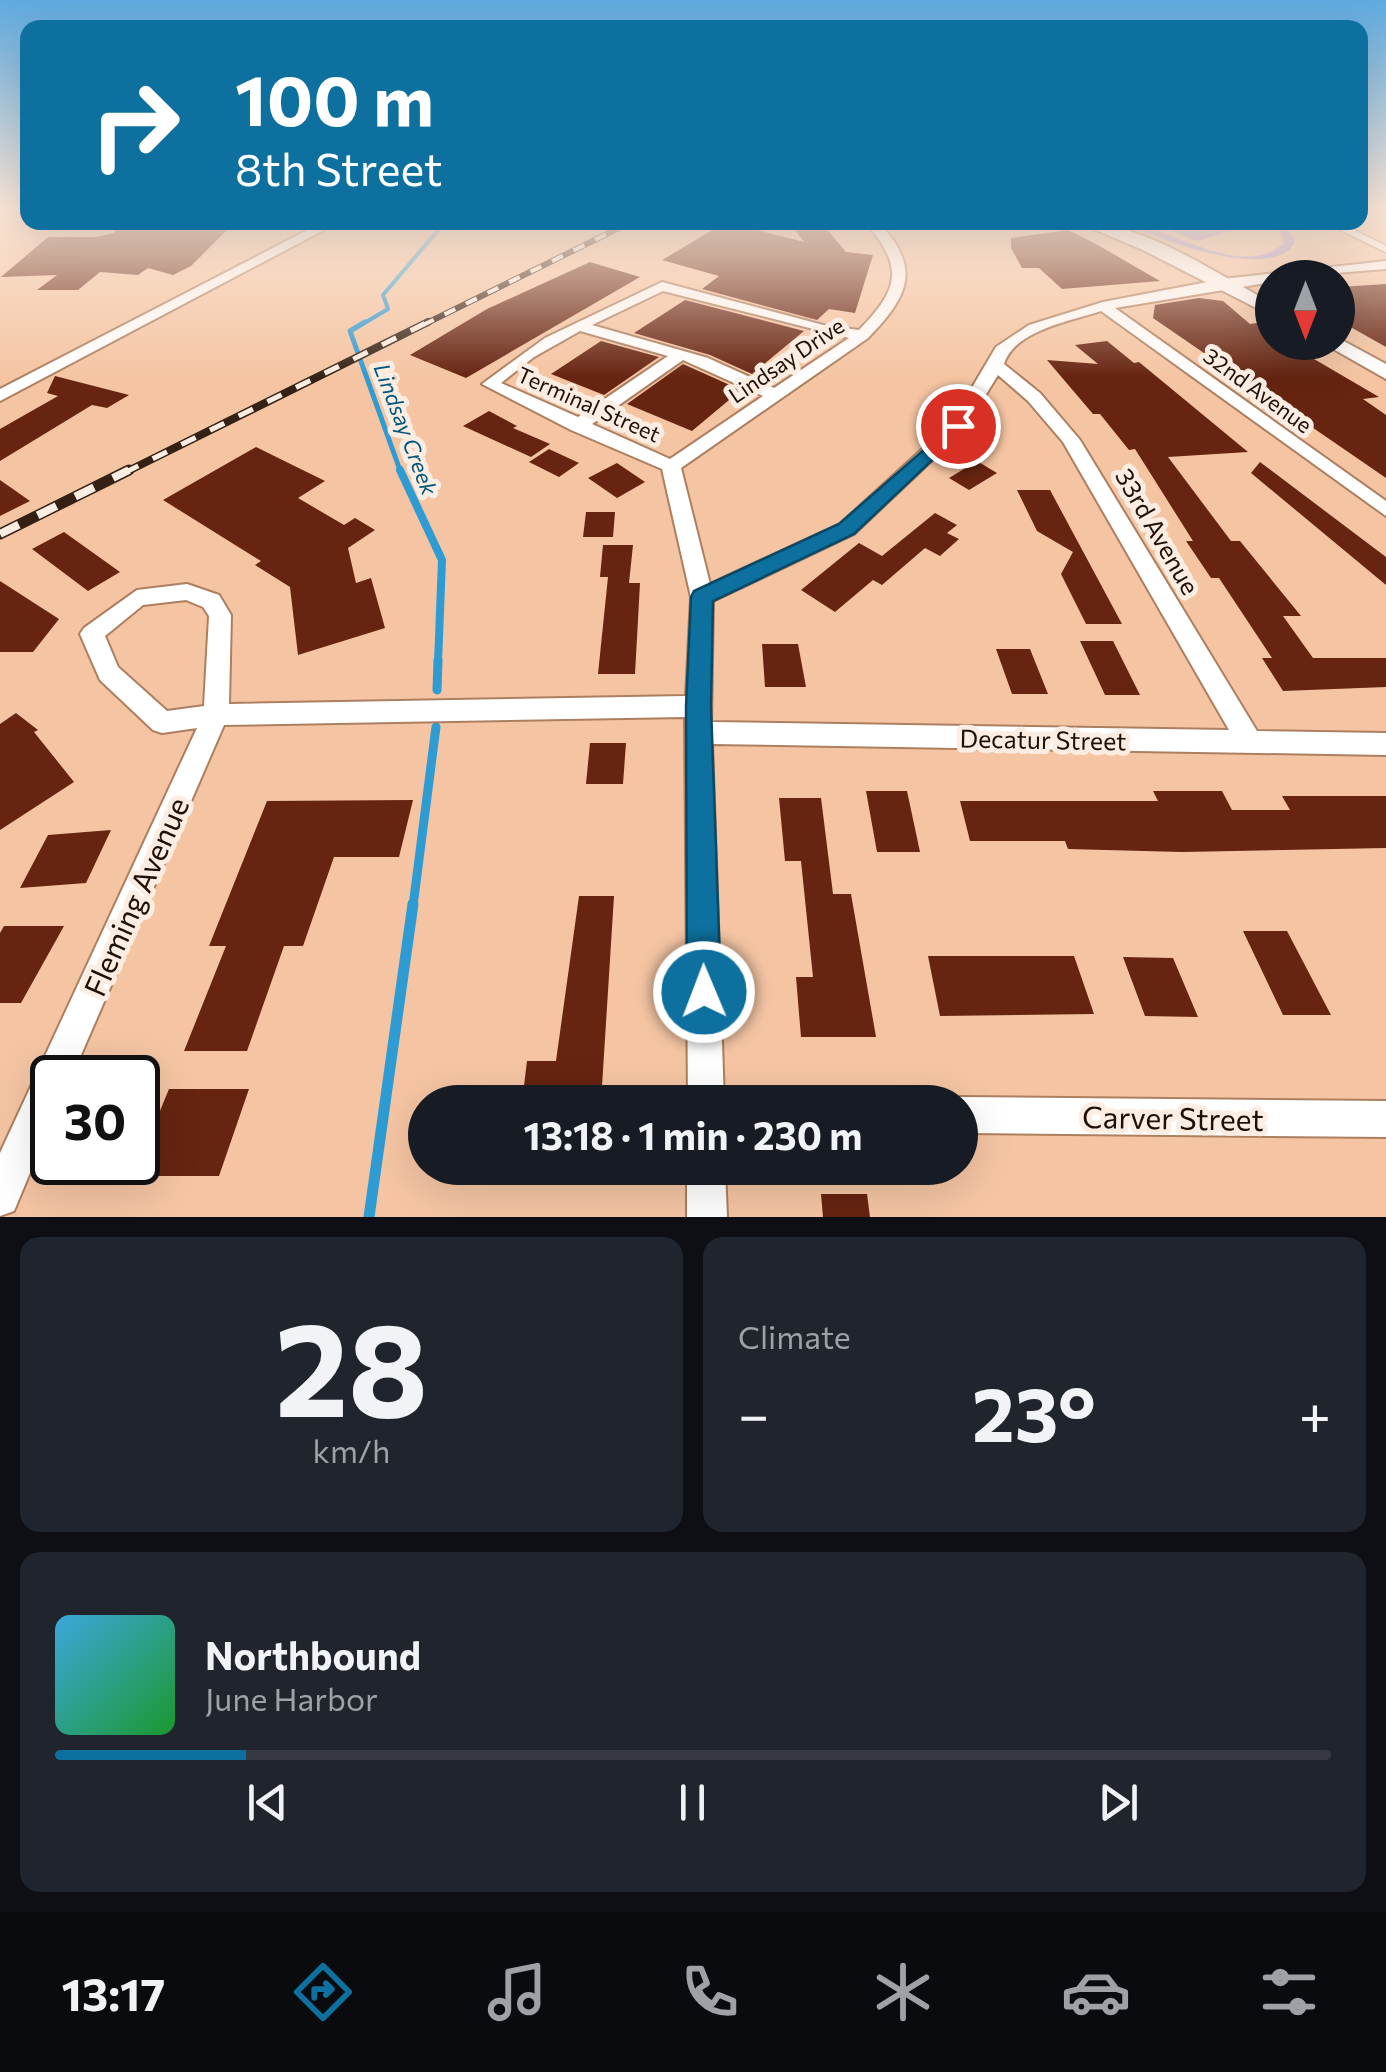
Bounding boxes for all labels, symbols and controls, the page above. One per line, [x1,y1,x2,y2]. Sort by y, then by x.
text: 100 m [235,55,434,140]
icon: right [70,60,200,190]
text: 8th Street [235,140,442,195]
north arrow [1255,260,1355,360]
map controls [1255,260,1355,360]
street label: Lindsay Drive [723,311,849,409]
street label: 32nd Avenue [1198,342,1318,438]
water label: Lindsay Creek [369,359,444,500]
street label: Terminal Street [513,360,665,448]
pin [916,384,1001,469]
icon: arrive [931,399,986,454]
street label: 33rd Avenue [1110,463,1206,599]
street label: Decatur Street [959,723,1127,755]
street label: Fleming Avenue [75,791,195,1001]
position arrow [652,940,756,1044]
speed limit sign: 30 [30,1055,160,1185]
street label: Carver Street [1082,1097,1264,1137]
text: 13:18 · 1 min · 230 m [524,1111,862,1158]
text: 28 [275,1285,428,1444]
text: Climate [738,1316,851,1356]
text: 23° [972,1366,1096,1457]
text: − [738,1379,769,1446]
text: + [1299,1379,1331,1446]
text: km/h [313,1430,390,1470]
text: Northbound [205,1631,421,1678]
text: June Harbor [205,1678,378,1718]
icon: previous [240,1775,295,1830]
icon: pause [665,1775,720,1830]
icon: next [1091,1775,1146,1830]
icon: directions [288,1957,358,2027]
icon: music [482,1957,552,2027]
icon: phone [675,1957,745,2027]
icon: climate [868,1957,938,2027]
icon: car [1061,1957,1131,2027]
icon: filters [1254,1957,1324,2027]
text: 13:17 [62,1965,165,2020]

